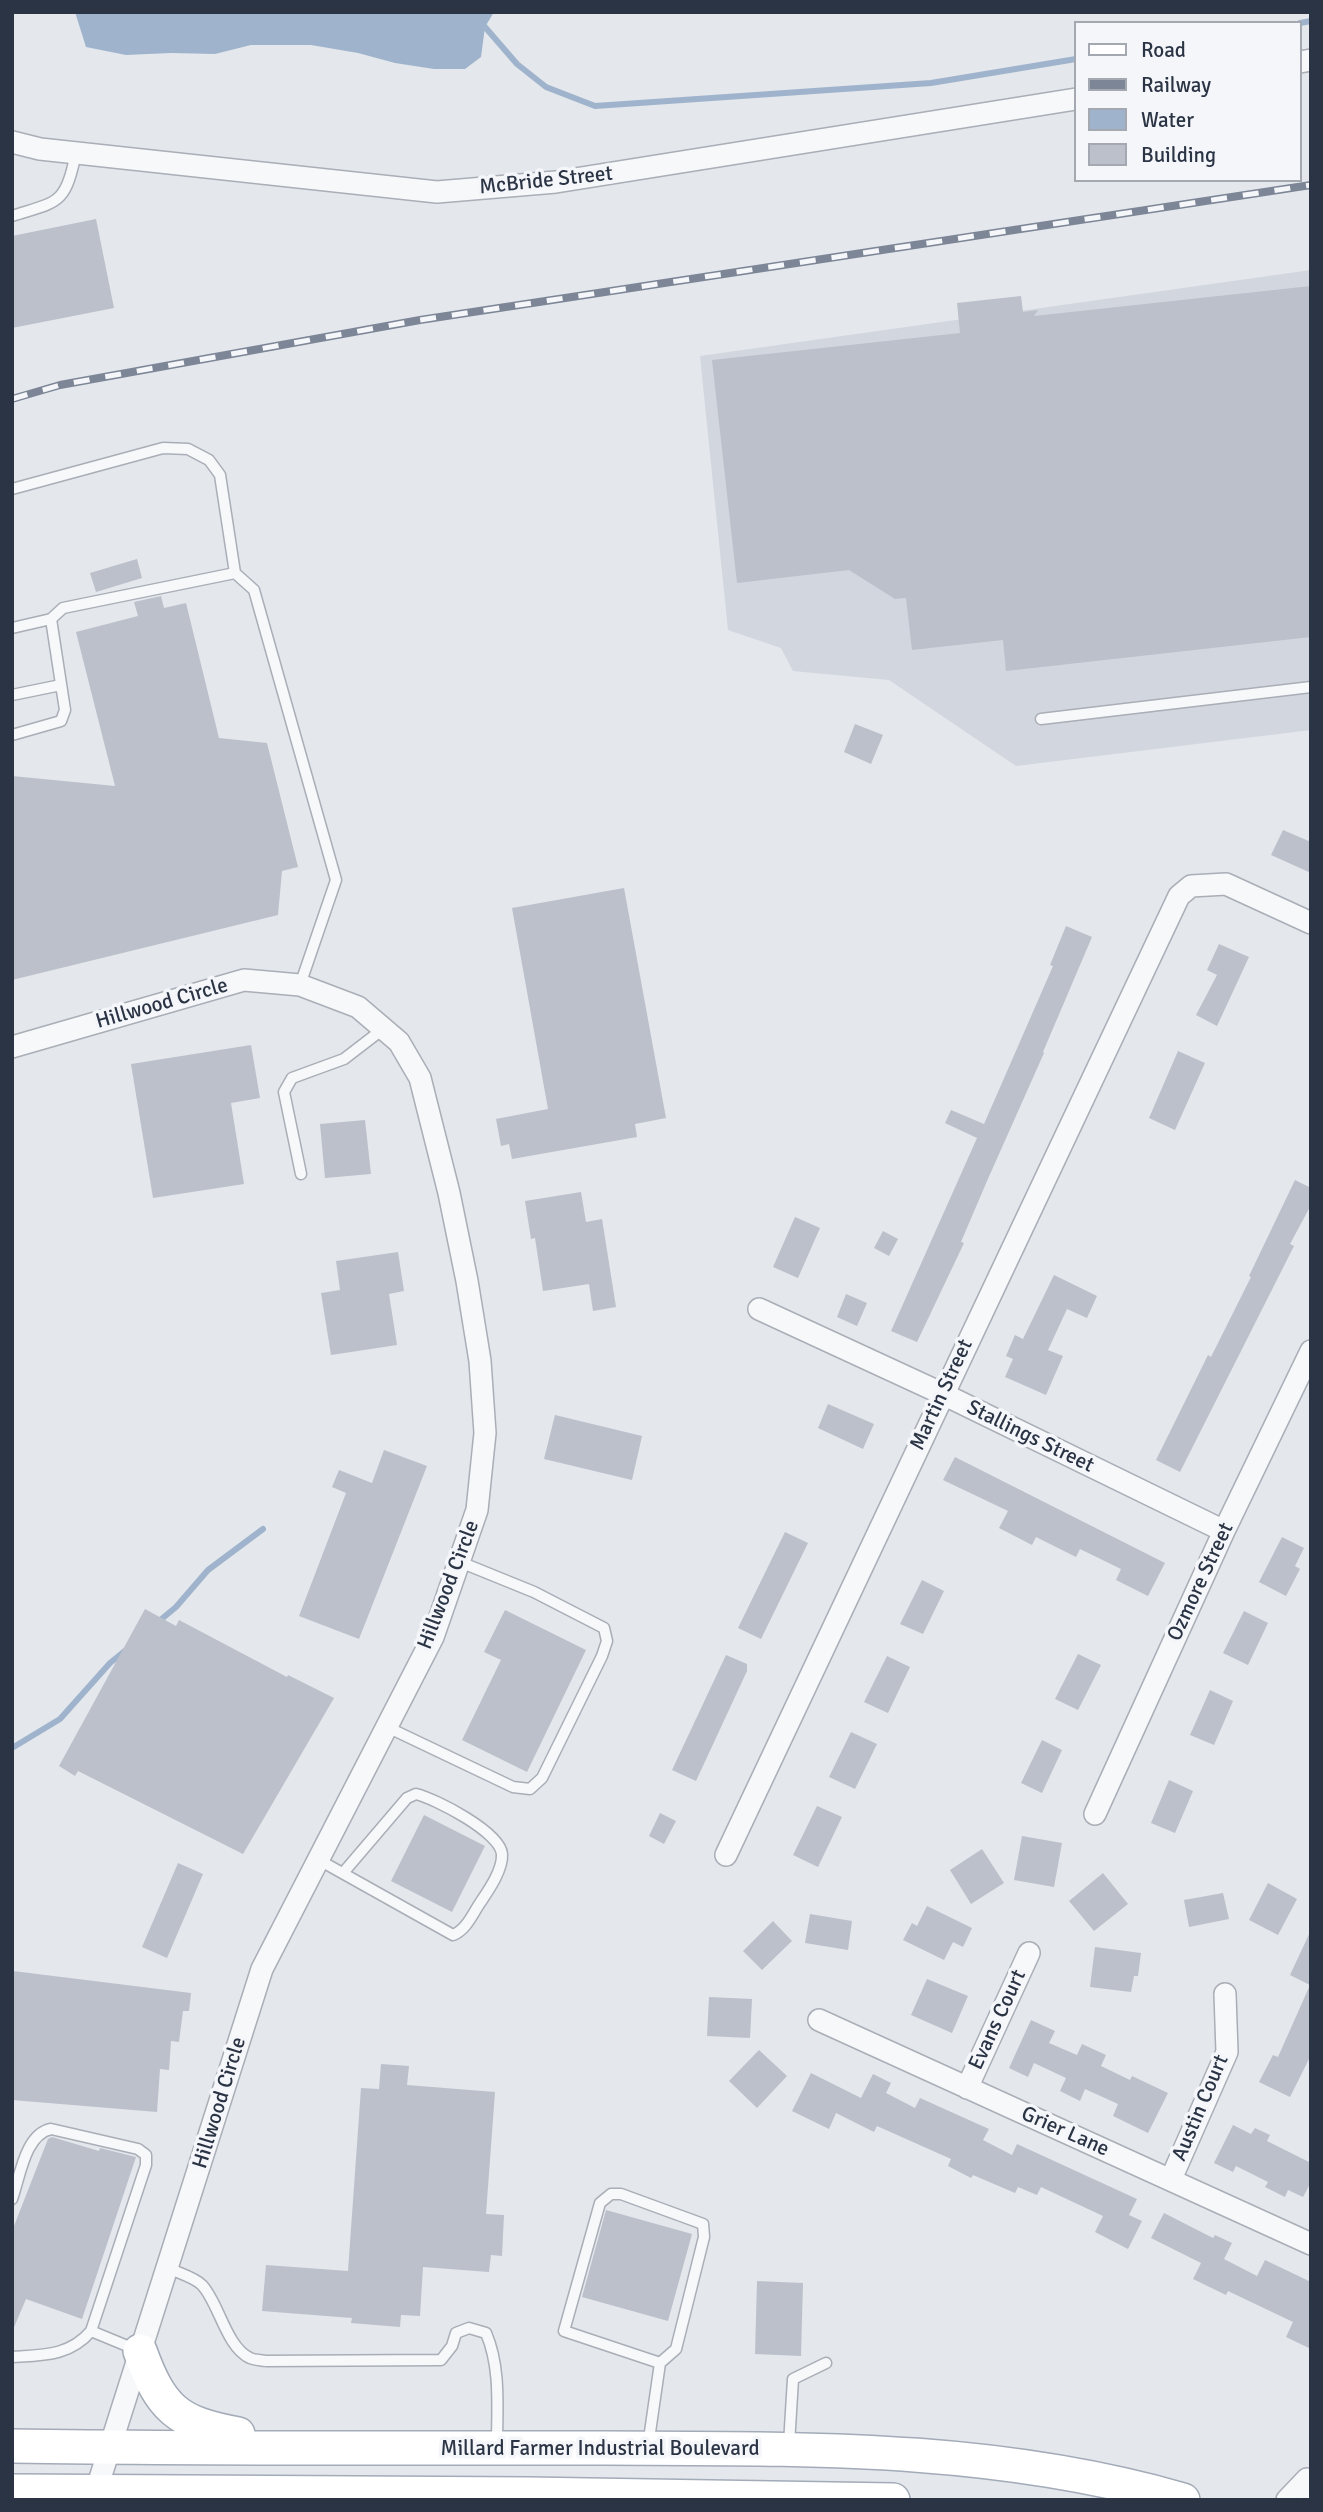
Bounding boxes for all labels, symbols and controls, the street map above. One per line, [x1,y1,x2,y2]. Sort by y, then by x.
legend [1074,21,1302,182]
text: Road [1141,37,1186,63]
text: Railway [1141,72,1211,98]
text: Water [1141,107,1194,133]
text: Building [1141,142,1216,168]
street label: McBride Street [478,161,614,201]
street label: Hillwood Circle [93,973,231,1035]
street label: Martin Street [905,1335,979,1455]
street label: Stallings Street [962,1395,1098,1479]
street label: Hillwood Circle [413,1517,485,1653]
street label: Ozmore Street [1163,1519,1239,1645]
street label: Evans Court [964,1966,1032,2074]
street label: Hillwood Circle [188,2034,252,2172]
street label: Austin Court [1167,2051,1235,2165]
street label: Grier Lane [1017,2101,1113,2163]
street label: Millard Farmer Industrial Boulevard [440,2436,760,2462]

